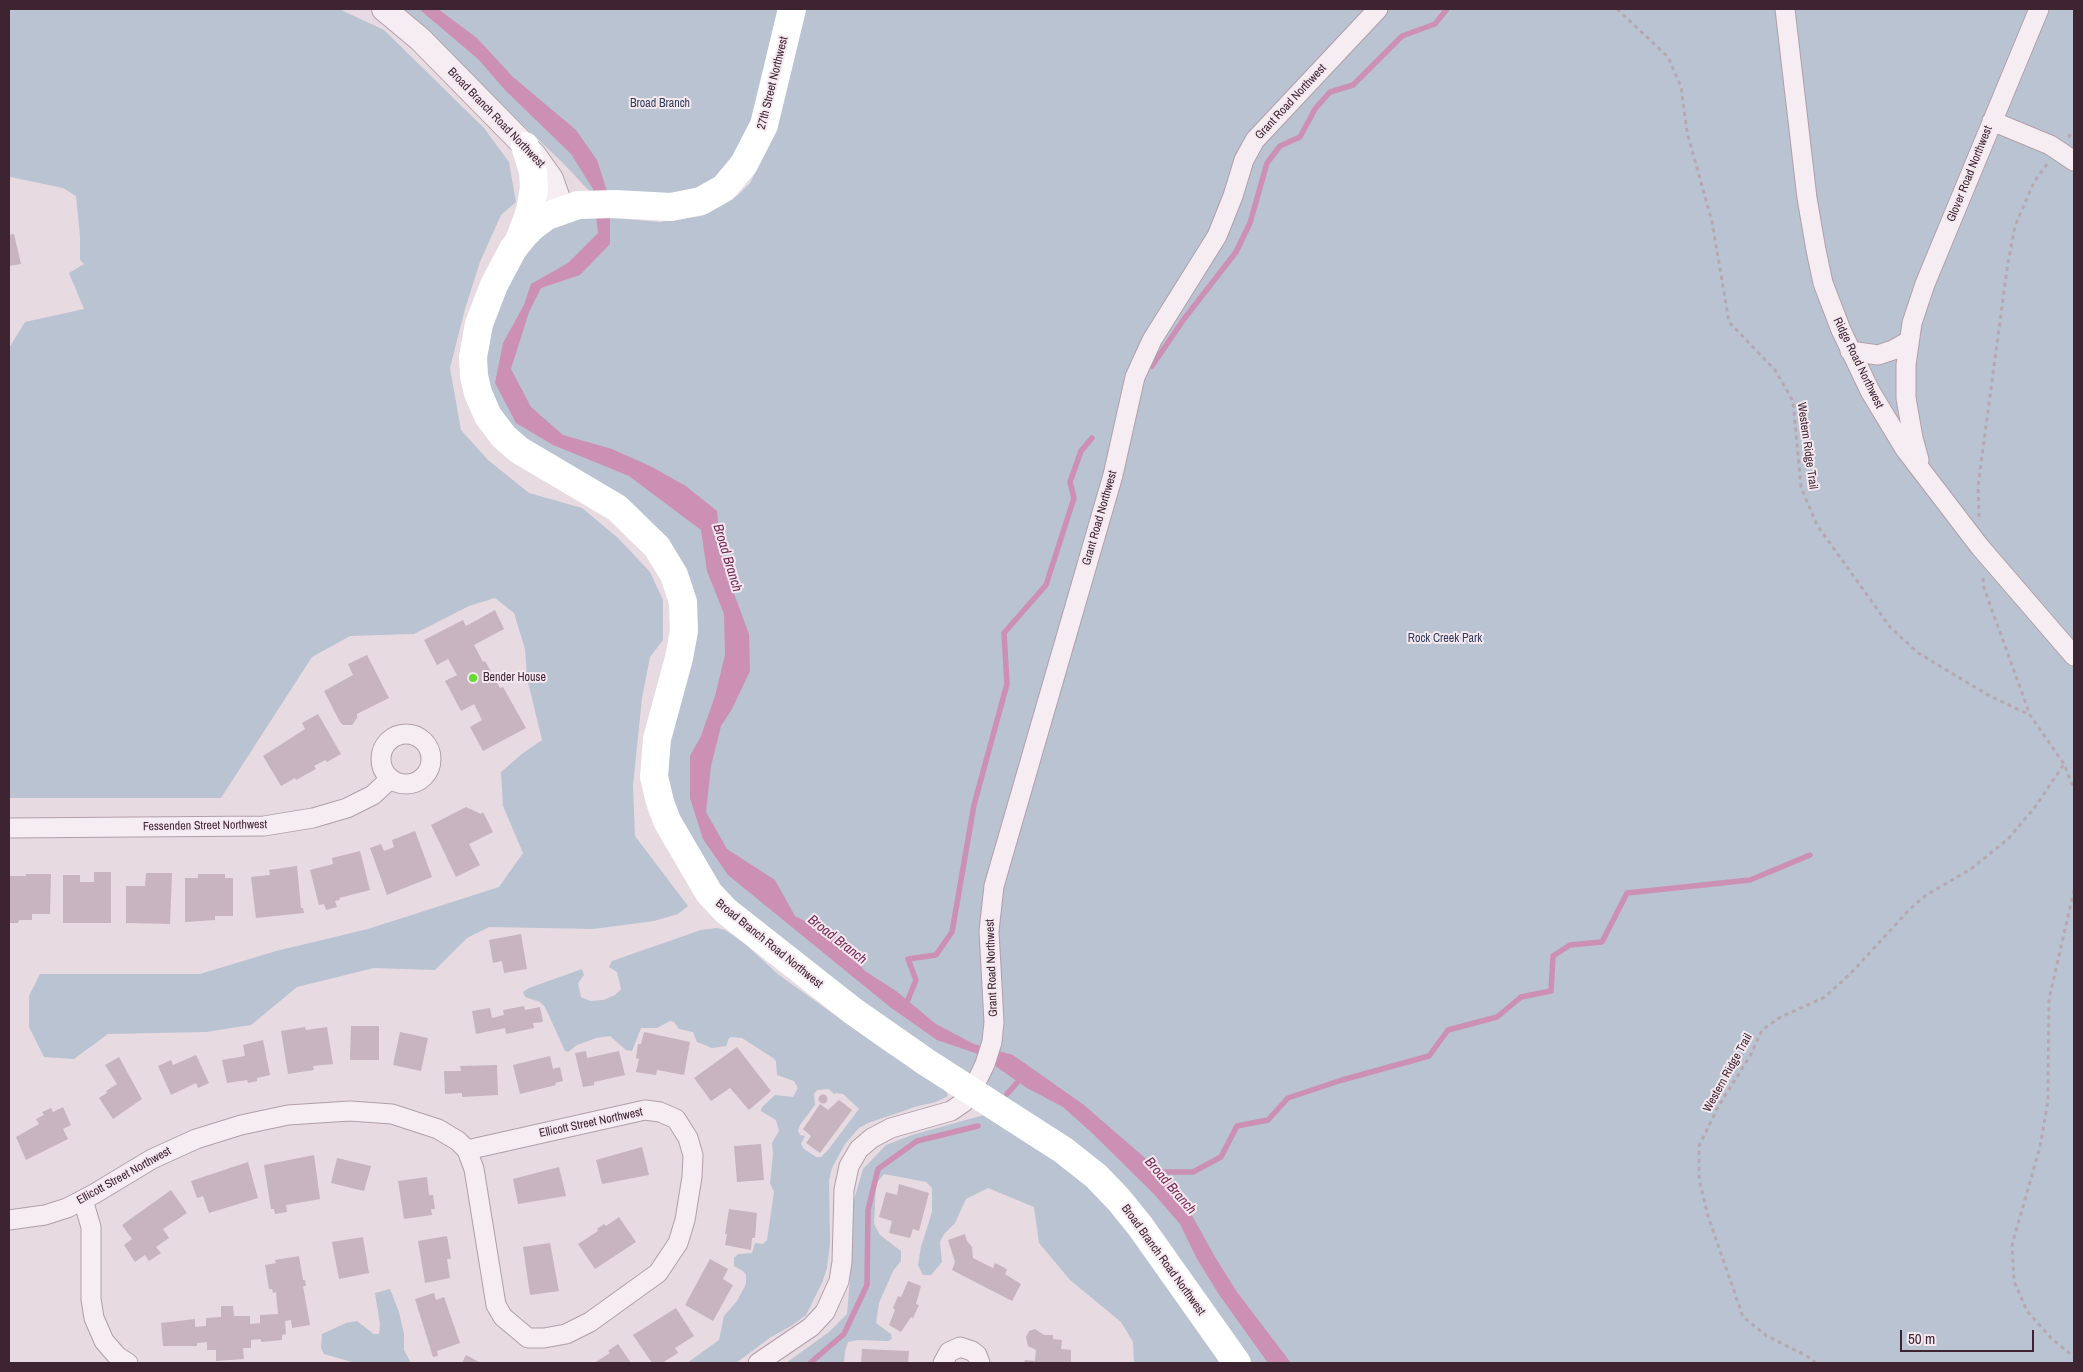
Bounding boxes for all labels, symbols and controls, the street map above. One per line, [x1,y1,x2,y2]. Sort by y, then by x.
street label: 27th Street Northwest [755,35,791,131]
street label: Grant Road Northwest [1252,61,1330,143]
street label: Broad Branch Road Northwest [444,65,548,171]
park label: Broad Branch [630,97,690,111]
street label: Glover Road Northwest [1944,124,1996,224]
street label: Ridge Road Northwest [1830,315,1886,411]
street label: Western Ridge Trail [1794,402,1820,490]
street label: Grant Road Northwest [1080,469,1120,567]
water label: Broad Branch [709,522,745,594]
park label: Rock Creek Park [1408,632,1482,646]
place label: Bender House [483,671,546,685]
marker: Bender House [467,672,479,684]
street label: Fessenden Street Northwest [143,818,267,834]
street label: Broad Branch Road Northwest [713,896,825,992]
water label: Broad Branch [804,912,870,968]
street label: Grant Road Northwest [983,919,1001,1017]
street label: Western Ridge Trail [1700,1031,1756,1115]
street label: Ellicott Street Northwest [538,1105,644,1141]
street label: Ellicott Street Northwest [74,1144,174,1208]
water label: Broad Branch [1141,1154,1199,1218]
street label: Broad Branch Road Northwest [1118,1202,1208,1318]
scale bar [1903,1320,2037,1352]
text: 50 m [1908,1328,1935,1349]

